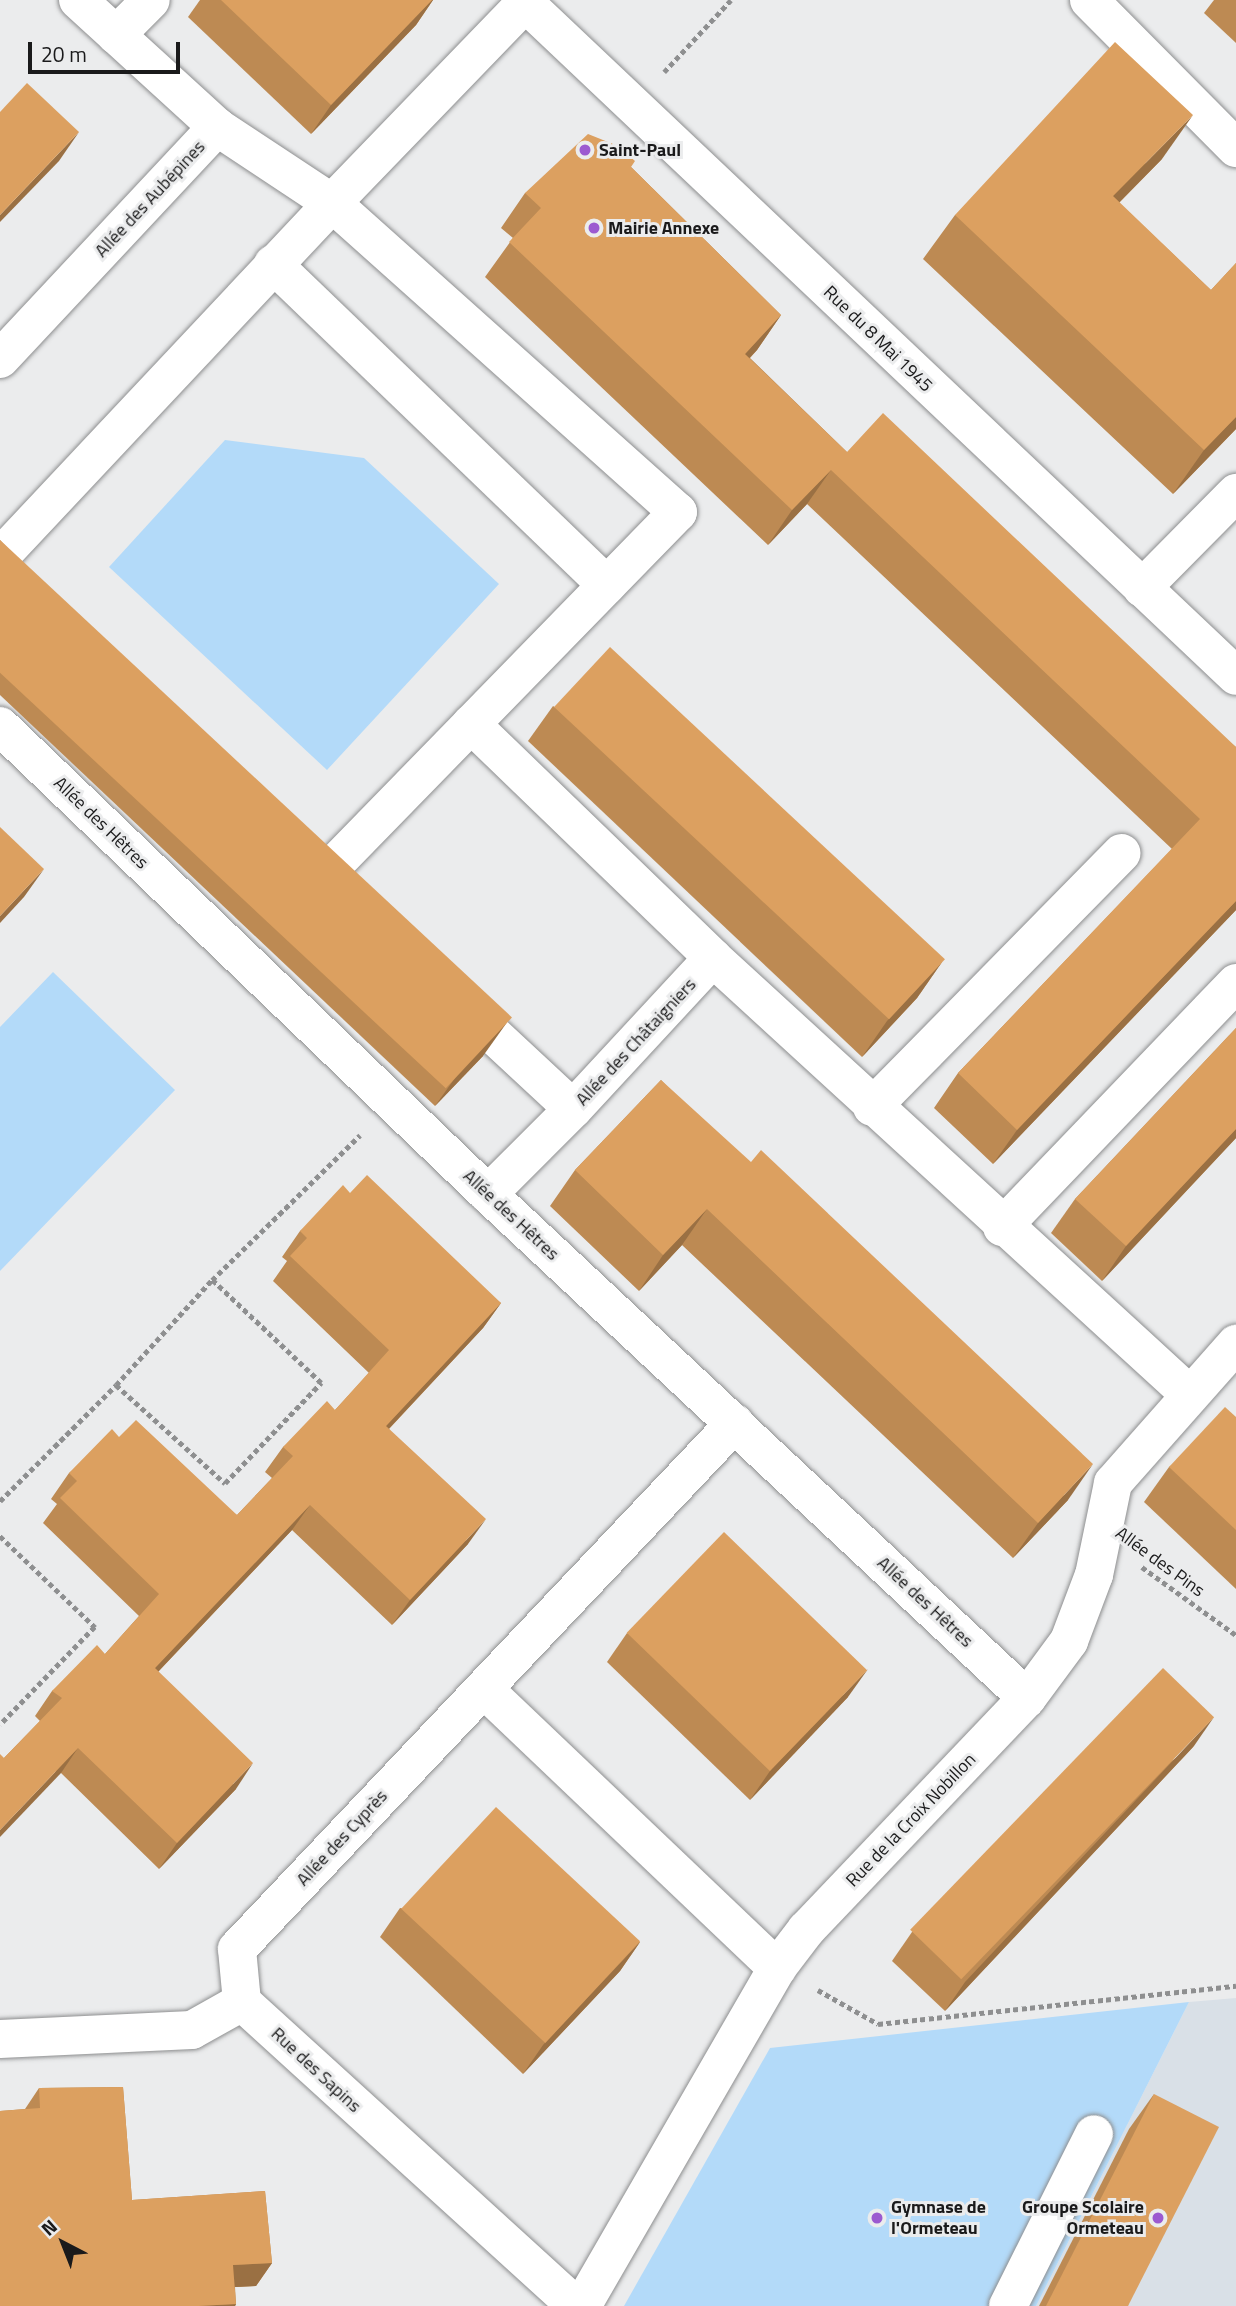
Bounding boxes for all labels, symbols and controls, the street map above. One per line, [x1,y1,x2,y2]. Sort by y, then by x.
scale bar [32,28,184,72]
text: 20 m [41,38,87,70]
street label: Allée des Aubépines [90,136,210,262]
place label: Saint-Paul [599,139,681,161]
marker: Saint-Paul [577,142,593,158]
place label: Mairie Annexe [608,217,719,239]
marker: Mairie Annexe [586,220,602,236]
street label: Rue du 8 Mai 1945 [819,282,937,396]
street label: Allée des Hêtres [49,772,153,874]
street label: Allée des Châtaigniers [571,974,701,1110]
street label: Allée des Hêtres [459,1165,563,1265]
street label: Allée des Pins [1111,1522,1209,1602]
street label: Allée des Hêtres [873,1552,977,1652]
street label: Rue de la Croix Nobillon [842,1749,980,1891]
street label: Allée des Cyprès [292,1786,392,1890]
street label: Rue des Sapins [267,2023,365,2117]
place label: Gymnase de l'Ormeteau [891,2197,986,2240]
place label: Groupe Scolaire Ormeteau [1022,2197,1144,2240]
north arrow [28,2208,98,2278]
marker: Gymnase de l'Ormeteau [869,2210,885,2226]
marker: Groupe Scolaire Ormeteau [1150,2210,1166,2226]
text: N [34,2212,63,2242]

